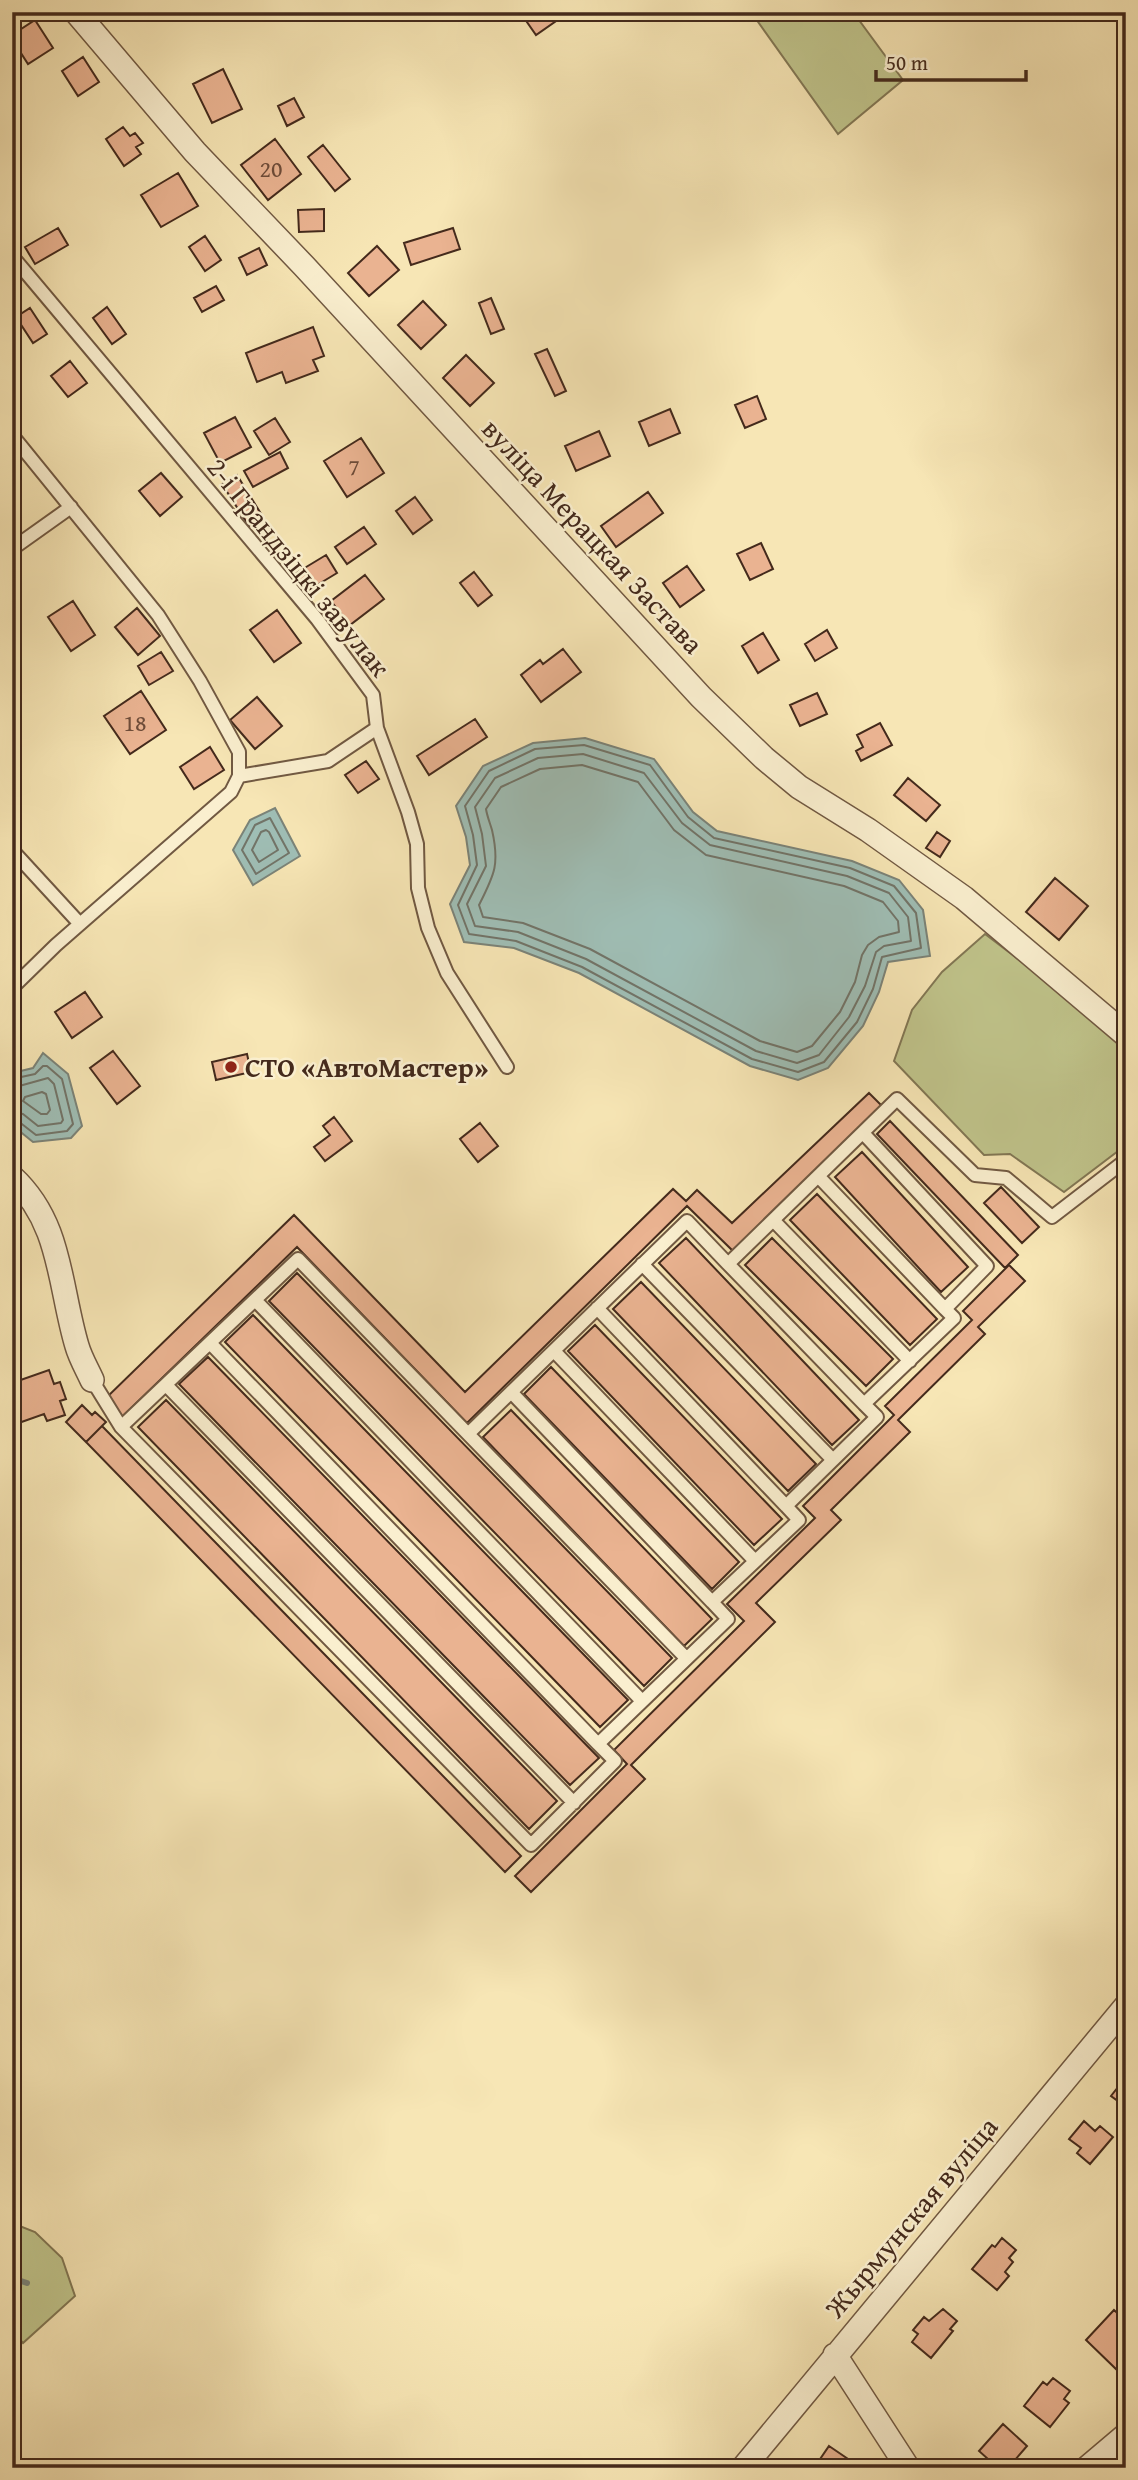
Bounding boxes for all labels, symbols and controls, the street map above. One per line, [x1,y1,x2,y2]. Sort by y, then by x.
scale bar [876,38,1026,82]
text: 50 m [886,47,928,78]
house number: 20 [259,151,283,186]
street label: вуліца Мерацкая Застава [473,409,714,663]
street label: 2-і Грандзіцкі завулак [198,448,401,686]
house number: 7 [348,449,360,484]
house number: 18 [123,705,147,740]
place label: СТО «АвтоМастер» [245,1046,488,1087]
marker: СТО «АвтоМастер» [223,1059,239,1075]
street label: Жырмунская вуліца [814,2107,1008,2327]

